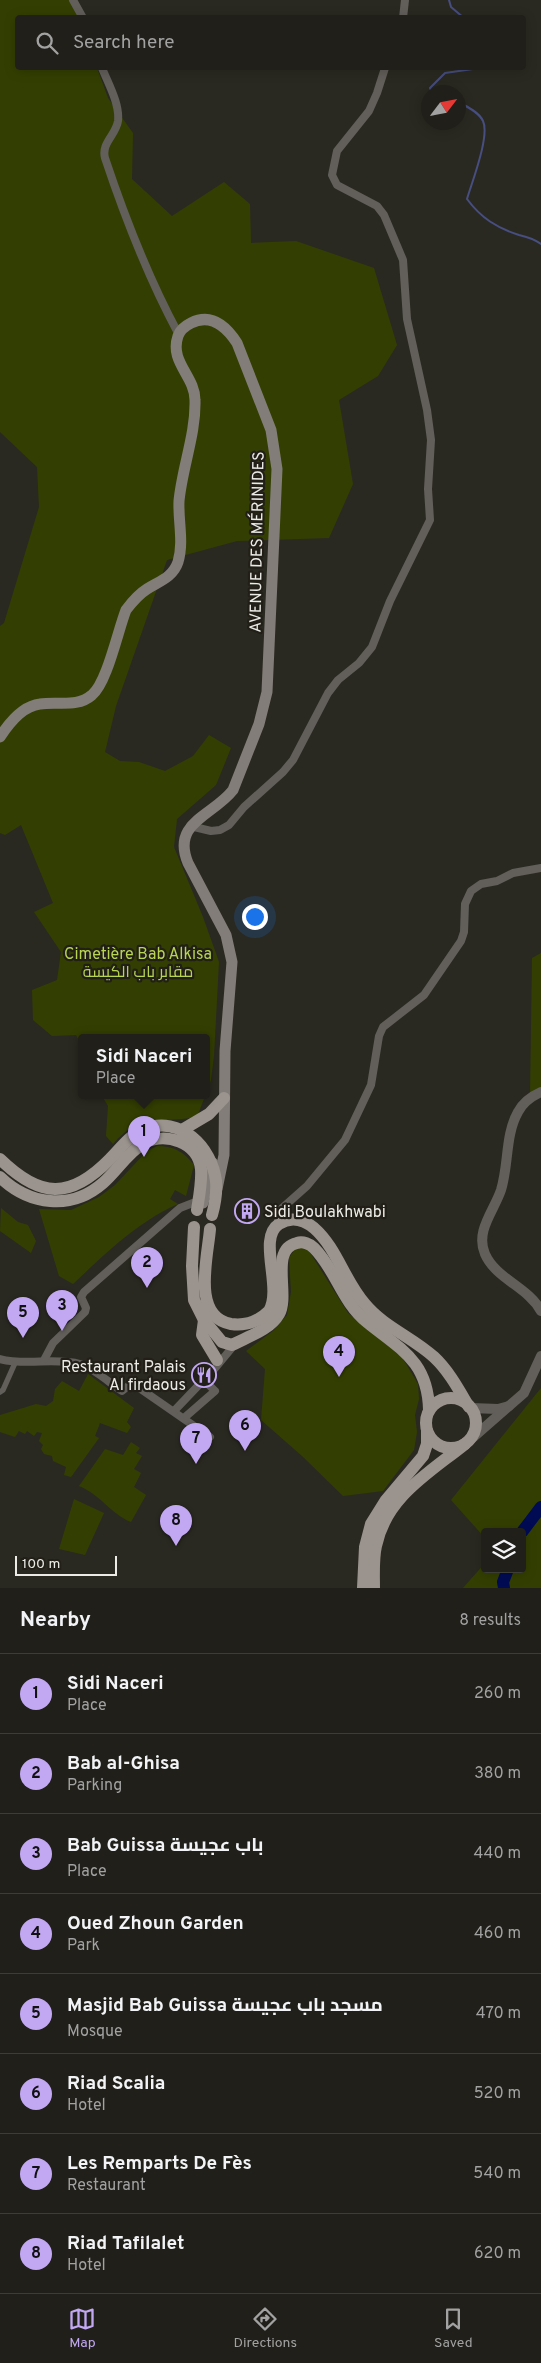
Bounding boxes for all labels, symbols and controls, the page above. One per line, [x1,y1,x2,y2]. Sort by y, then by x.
search box [15,15,526,70]
icon: search [33,29,61,57]
text: Search here [73,31,175,55]
north arrow [421,85,466,130]
street label: AVENUE DES MÉRINIDES [244,451,270,633]
your location [242,904,268,930]
park label: Cimetière Bab Alkisa مقابر باب الكيسة [64,945,212,983]
popup [78,1034,210,1099]
text: Sidi Naceri [96,1045,192,1069]
text: Place [96,1069,135,1089]
pin: 1 [128,1116,160,1157]
building icon: Sidi Boulakhwabi [234,1198,260,1224]
place label: Sidi Boulakhwabi [264,1203,386,1223]
pin: 2 [131,1247,163,1288]
pin: 3 [46,1290,78,1331]
pin: 5 [7,1297,39,1338]
pin: 4 [323,1336,355,1377]
place label: Restaurant Palais Al firdaous [61,1358,186,1396]
restaurant icon: Restaurant Palais Al firdaous [191,1362,217,1388]
pin: 6 [229,1410,261,1451]
pin: 7 [180,1423,212,1464]
pin: 8 [160,1505,192,1546]
map controls [481,1528,526,1573]
button: layers [481,1528,526,1573]
scale bar [15,1553,118,1576]
text: 100 m [22,1556,60,1573]
text: Nearby [20,1607,91,1634]
text: 8 results [459,1611,521,1631]
text: Sidi Naceri [67,1672,164,1696]
text: 1 [33,1684,39,1704]
text: 260 m [474,1684,521,1704]
text: Place [67,1696,107,1716]
text: Bab al-Ghisa [67,1752,180,1776]
text: 2 [31,1764,41,1784]
text: 380 m [474,1764,521,1784]
text: Parking [67,1776,122,1796]
text: Bab Guissa باب عجيسة [67,1834,263,1858]
text: 3 [31,1844,41,1864]
text: 440 m [474,1844,521,1864]
text: Place [67,1862,107,1882]
text: Oued Zhoun Garden [67,1912,244,1936]
text: 4 [31,1924,41,1944]
text: 460 m [474,1924,521,1944]
text: Park [67,1936,100,1956]
text: Masjid Bab Guissa مسجد باب عجيسة [67,1994,383,2018]
text: 5 [31,2004,41,2024]
text: 470 m [476,2004,521,2024]
text: Mosque [67,2022,123,2042]
text: Riad Scalia [67,2072,165,2096]
text: 6 [31,2084,41,2104]
text: 520 m [474,2084,521,2104]
text: Hotel [67,2096,106,2116]
text: Les Remparts De Fès [67,2152,252,2176]
text: 7 [32,2164,40,2184]
text: 540 m [473,2164,521,2184]
text: Restaurant [67,2176,146,2196]
text: Riad Tafilalet [67,2232,185,2256]
text: 8 [31,2244,41,2264]
text: 620 m [474,2244,521,2264]
text: Hotel [67,2256,106,2276]
tab: Map [68,2305,96,2352]
tab: Directions [233,2305,297,2352]
tab: Saved [434,2305,473,2352]

